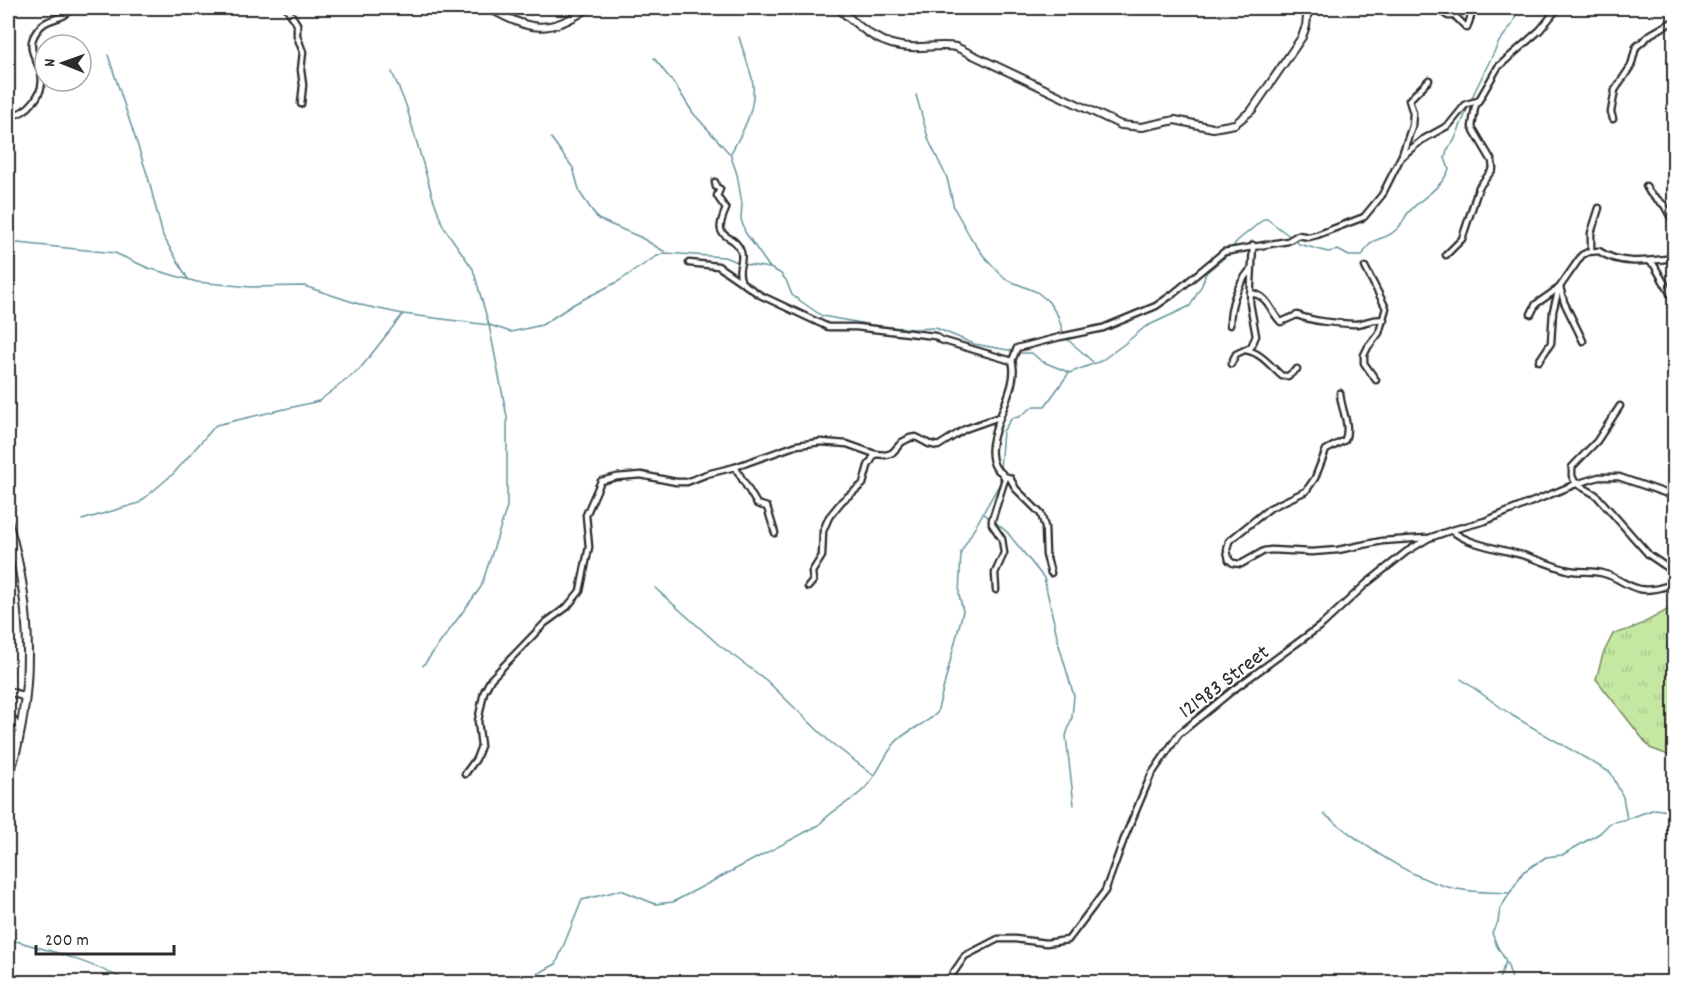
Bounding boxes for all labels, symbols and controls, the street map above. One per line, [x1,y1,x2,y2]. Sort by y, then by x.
north arrow [33,33,93,93]
text: N [39,59,62,67]
street label: 121983 Street [1173,638,1277,727]
scale bar [36,918,174,956]
text: 200 m [45,929,89,954]

